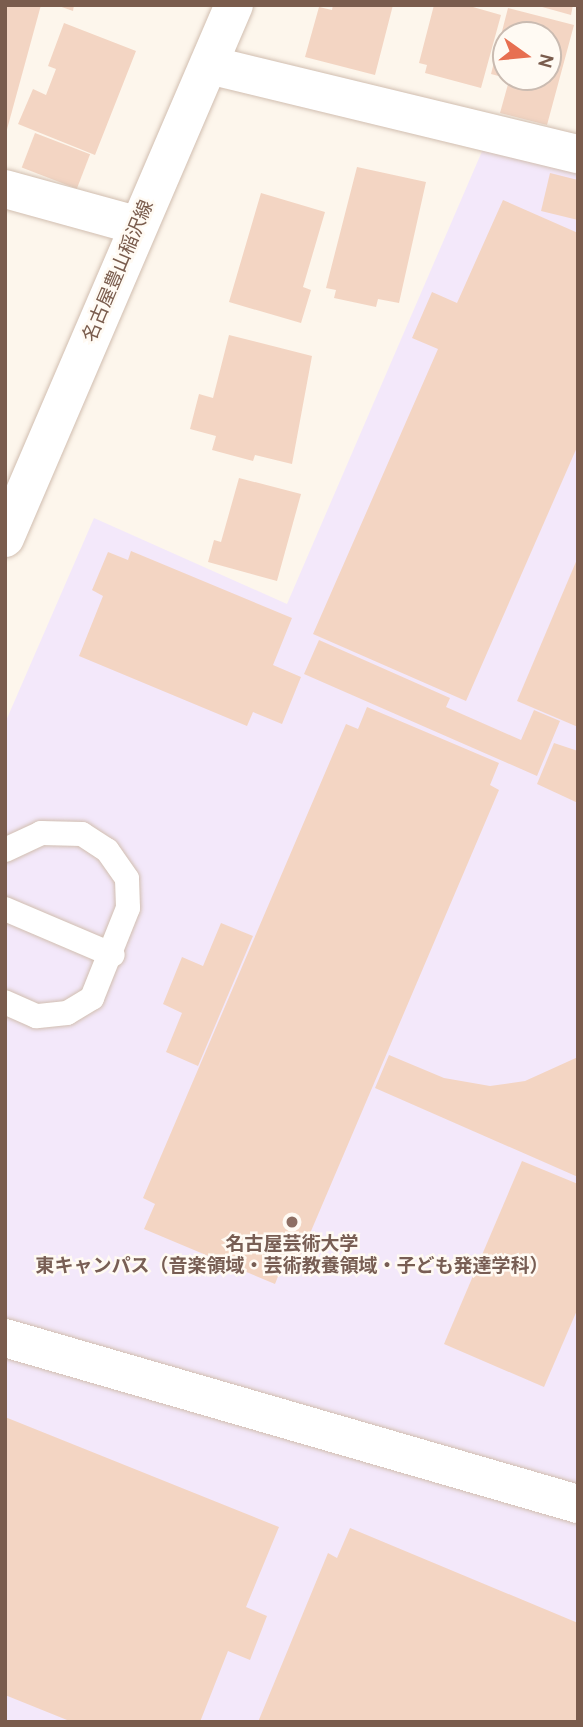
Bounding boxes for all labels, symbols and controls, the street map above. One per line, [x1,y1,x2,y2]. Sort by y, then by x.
north arrow [492,21,562,91]
text: N [533,52,559,71]
street label: 名古屋豊山稲沢線 [78,197,158,345]
marker: 名古屋芸術大学 東キャンパス（音楽領域・芸術教養領域・子ども発達学科） [284,1214,300,1230]
place label: 名古屋芸術大学 東キャンパス（音楽領域・芸術教養領域・子ども発達学科） [36,1233,548,1277]

